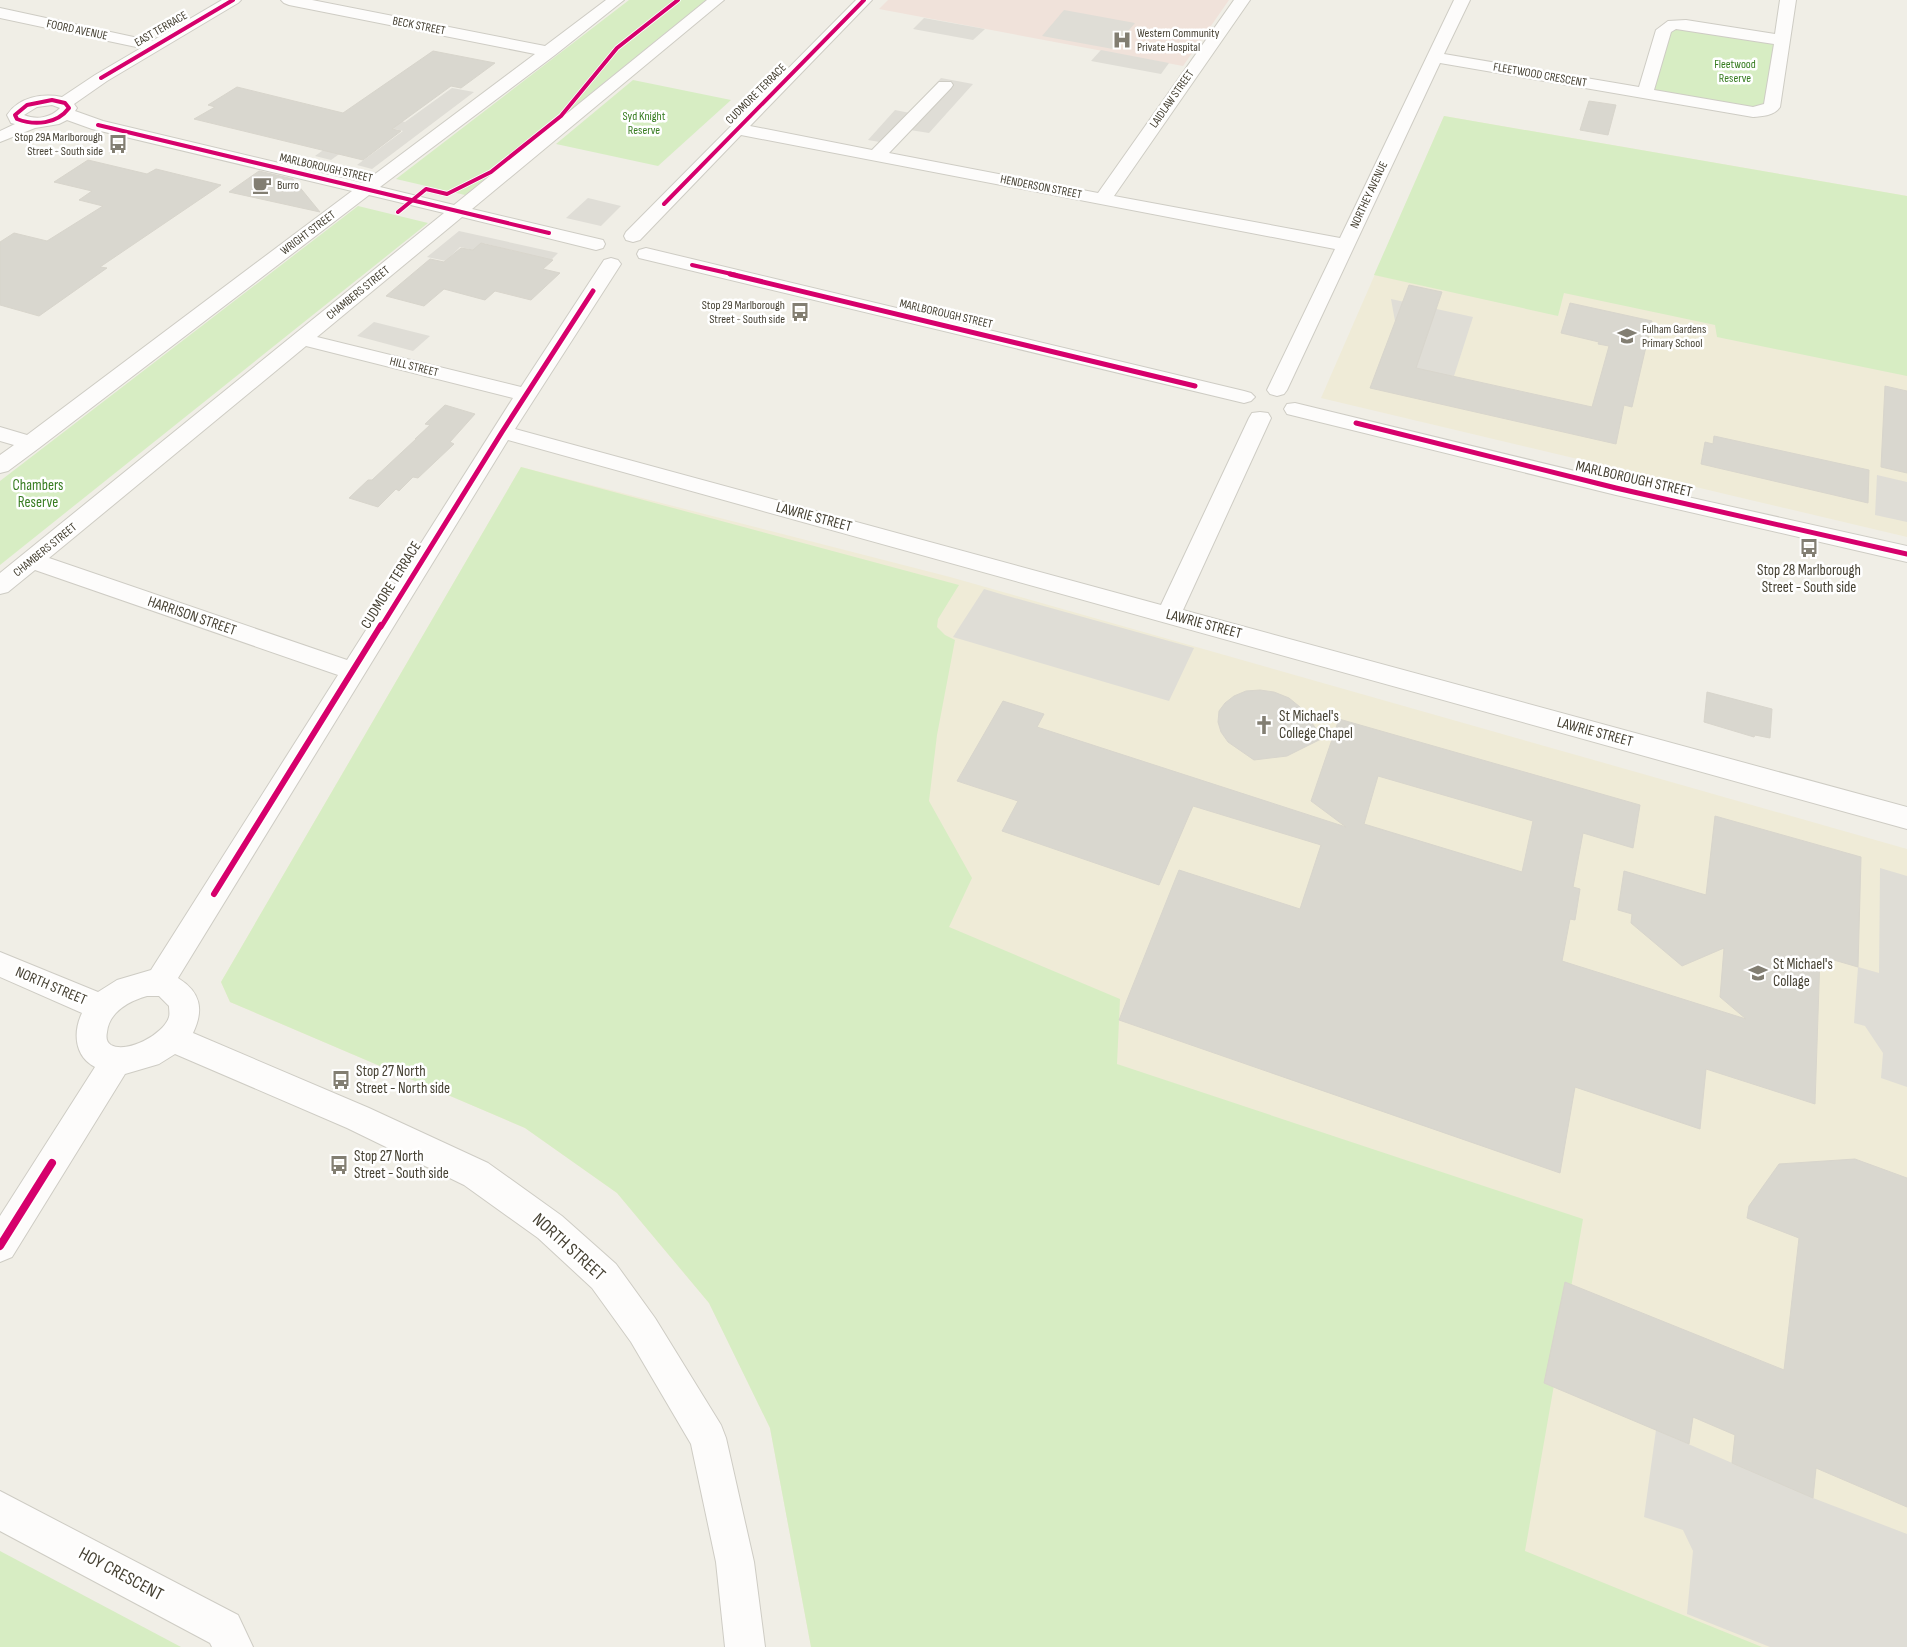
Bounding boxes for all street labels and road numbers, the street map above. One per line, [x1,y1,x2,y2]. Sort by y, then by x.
street label: EAST TERRACE [132,8,190,50]
street label: BECK STREET [391,14,447,38]
street label: FOORD AVENUE [45,16,109,44]
street label: FLEETWOOD CRESCENT [1492,59,1588,91]
street label: CUDMORE TERRACE [723,60,790,127]
street label: LAIDLAW STREET [1147,67,1198,131]
street label: MARLBOROUGH STREET [278,150,374,186]
street label: NORTHEY AVENUE [1347,159,1391,231]
street label: HENDERSON STREET [999,172,1083,202]
street label: WRIGHT STREET [278,207,339,259]
street label: CHAMBERS STREET [323,263,393,323]
street label: MARLBOROUGH STREET [898,296,994,332]
street label: HILL STREET [388,354,440,380]
street label: MARLBOROUGH STREET [1574,456,1694,502]
street label: LAWRIE STREET [774,498,854,536]
street label: CHAMBERS STREET [10,520,80,580]
street label: CUDMORE TERRACE [357,538,425,632]
street label: HARRISON STREET [145,592,239,640]
street label: LAWRIE STREET [1164,605,1244,643]
street label: LAWRIE STREET [1555,713,1635,751]
street label: NORTH STREET [12,962,90,1010]
street label: NORTH STREET [528,1209,610,1285]
street label: HOY CRESCENT [75,1543,167,1605]

